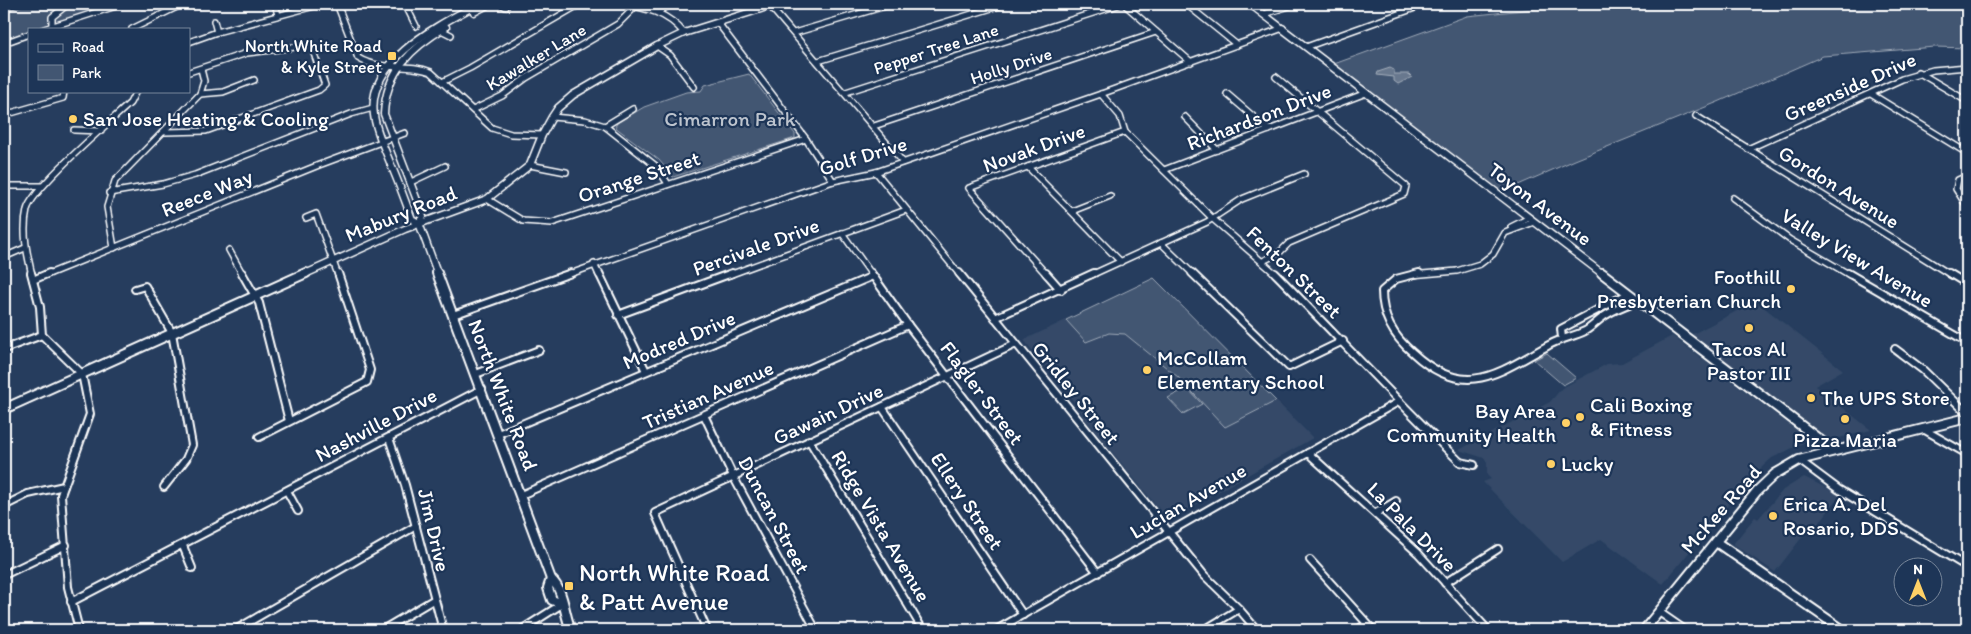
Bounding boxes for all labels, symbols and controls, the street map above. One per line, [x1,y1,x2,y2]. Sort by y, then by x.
street label: Kawalker Lane [482,18,590,96]
street label: Pepper Tree Lane [871,18,1001,80]
legend [28,28,190,92]
place label: North White Road & Kyle Street [245,35,382,78]
text: Road [72,38,105,56]
street label: Holly Drive [967,42,1055,90]
street label: Greenside Drive [1780,46,1920,127]
marker: North White Road & Kyle Street [386,50,398,62]
text: Park [72,64,102,82]
street label: Richardson Drive [1183,77,1335,156]
place label: San Jose Heating & Cooling [83,106,329,131]
park label: Cimarron Park [664,106,796,131]
marker: San Jose Heating & Cooling [67,113,79,125]
street label: Novak Drive [979,117,1088,178]
street label: Golf Drive [816,130,910,181]
street label: Gordon Avenue [1774,139,1904,234]
street label: Orange Street [575,145,703,208]
street label: Toyon Avenue [1483,156,1597,251]
street label: Reece Way [158,163,256,222]
street label: Mabury Road [341,180,461,247]
street label: Valley View Avenue [1777,202,1938,313]
street label: Percivale Drive [689,212,823,281]
street label: Fenton Street [1241,220,1347,323]
place label: Foothill Presbyterian Church [1597,264,1781,313]
marker: Foothill Presbyterian Church [1785,283,1797,295]
street label: Modred Drive [619,305,739,375]
street label: North White Road [463,316,544,475]
marker: Tacos Al Pastor III [1743,322,1755,334]
street label: Flagler Street [935,336,1030,450]
street label: Gridley Street [1027,336,1126,450]
place label: Tacos Al Pastor III [1707,336,1791,385]
place label: McCollam Elementary School [1157,345,1325,394]
street label: Tristian Avenue [638,354,777,435]
marker: McCollam Elementary School [1141,364,1153,376]
street label: Gawain Drive [769,377,887,450]
street label: Nashville Drive [311,382,441,467]
place label: The UPS Store [1821,385,1950,410]
place label: Cali Boxing & Fitness [1590,392,1693,441]
marker: The UPS Store [1805,392,1817,404]
place label: Bay Area Community Health [1387,398,1556,447]
marker: Cali Boxing & Fitness [1574,411,1586,423]
marker: Pizza Maria [1839,413,1851,425]
marker: Bay Area Community Health [1560,417,1572,429]
place label: Pizza Maria [1793,427,1897,452]
street label: Ridge Vista Avenue [826,445,937,606]
street label: Ellery Street [926,447,1009,554]
place label: Lucky [1561,451,1614,476]
street label: Duncan Street [733,452,816,578]
street label: Lucian Avenue [1125,457,1251,544]
marker: Lucky [1545,458,1557,470]
street label: McKee Road [1675,459,1767,559]
street label: La Pala Drive [1362,476,1463,577]
street label: Jim Drive [413,486,456,574]
place label: Erica A. Del Rosario, DDS [1783,491,1899,540]
marker: Erica A. Del Rosario, DDS [1767,510,1779,522]
north arrow [1894,556,1944,606]
place label: North White Road & Patt Avenue [579,557,770,616]
text: N [1913,561,1923,578]
marker: North White Road & Patt Avenue [563,580,575,592]

